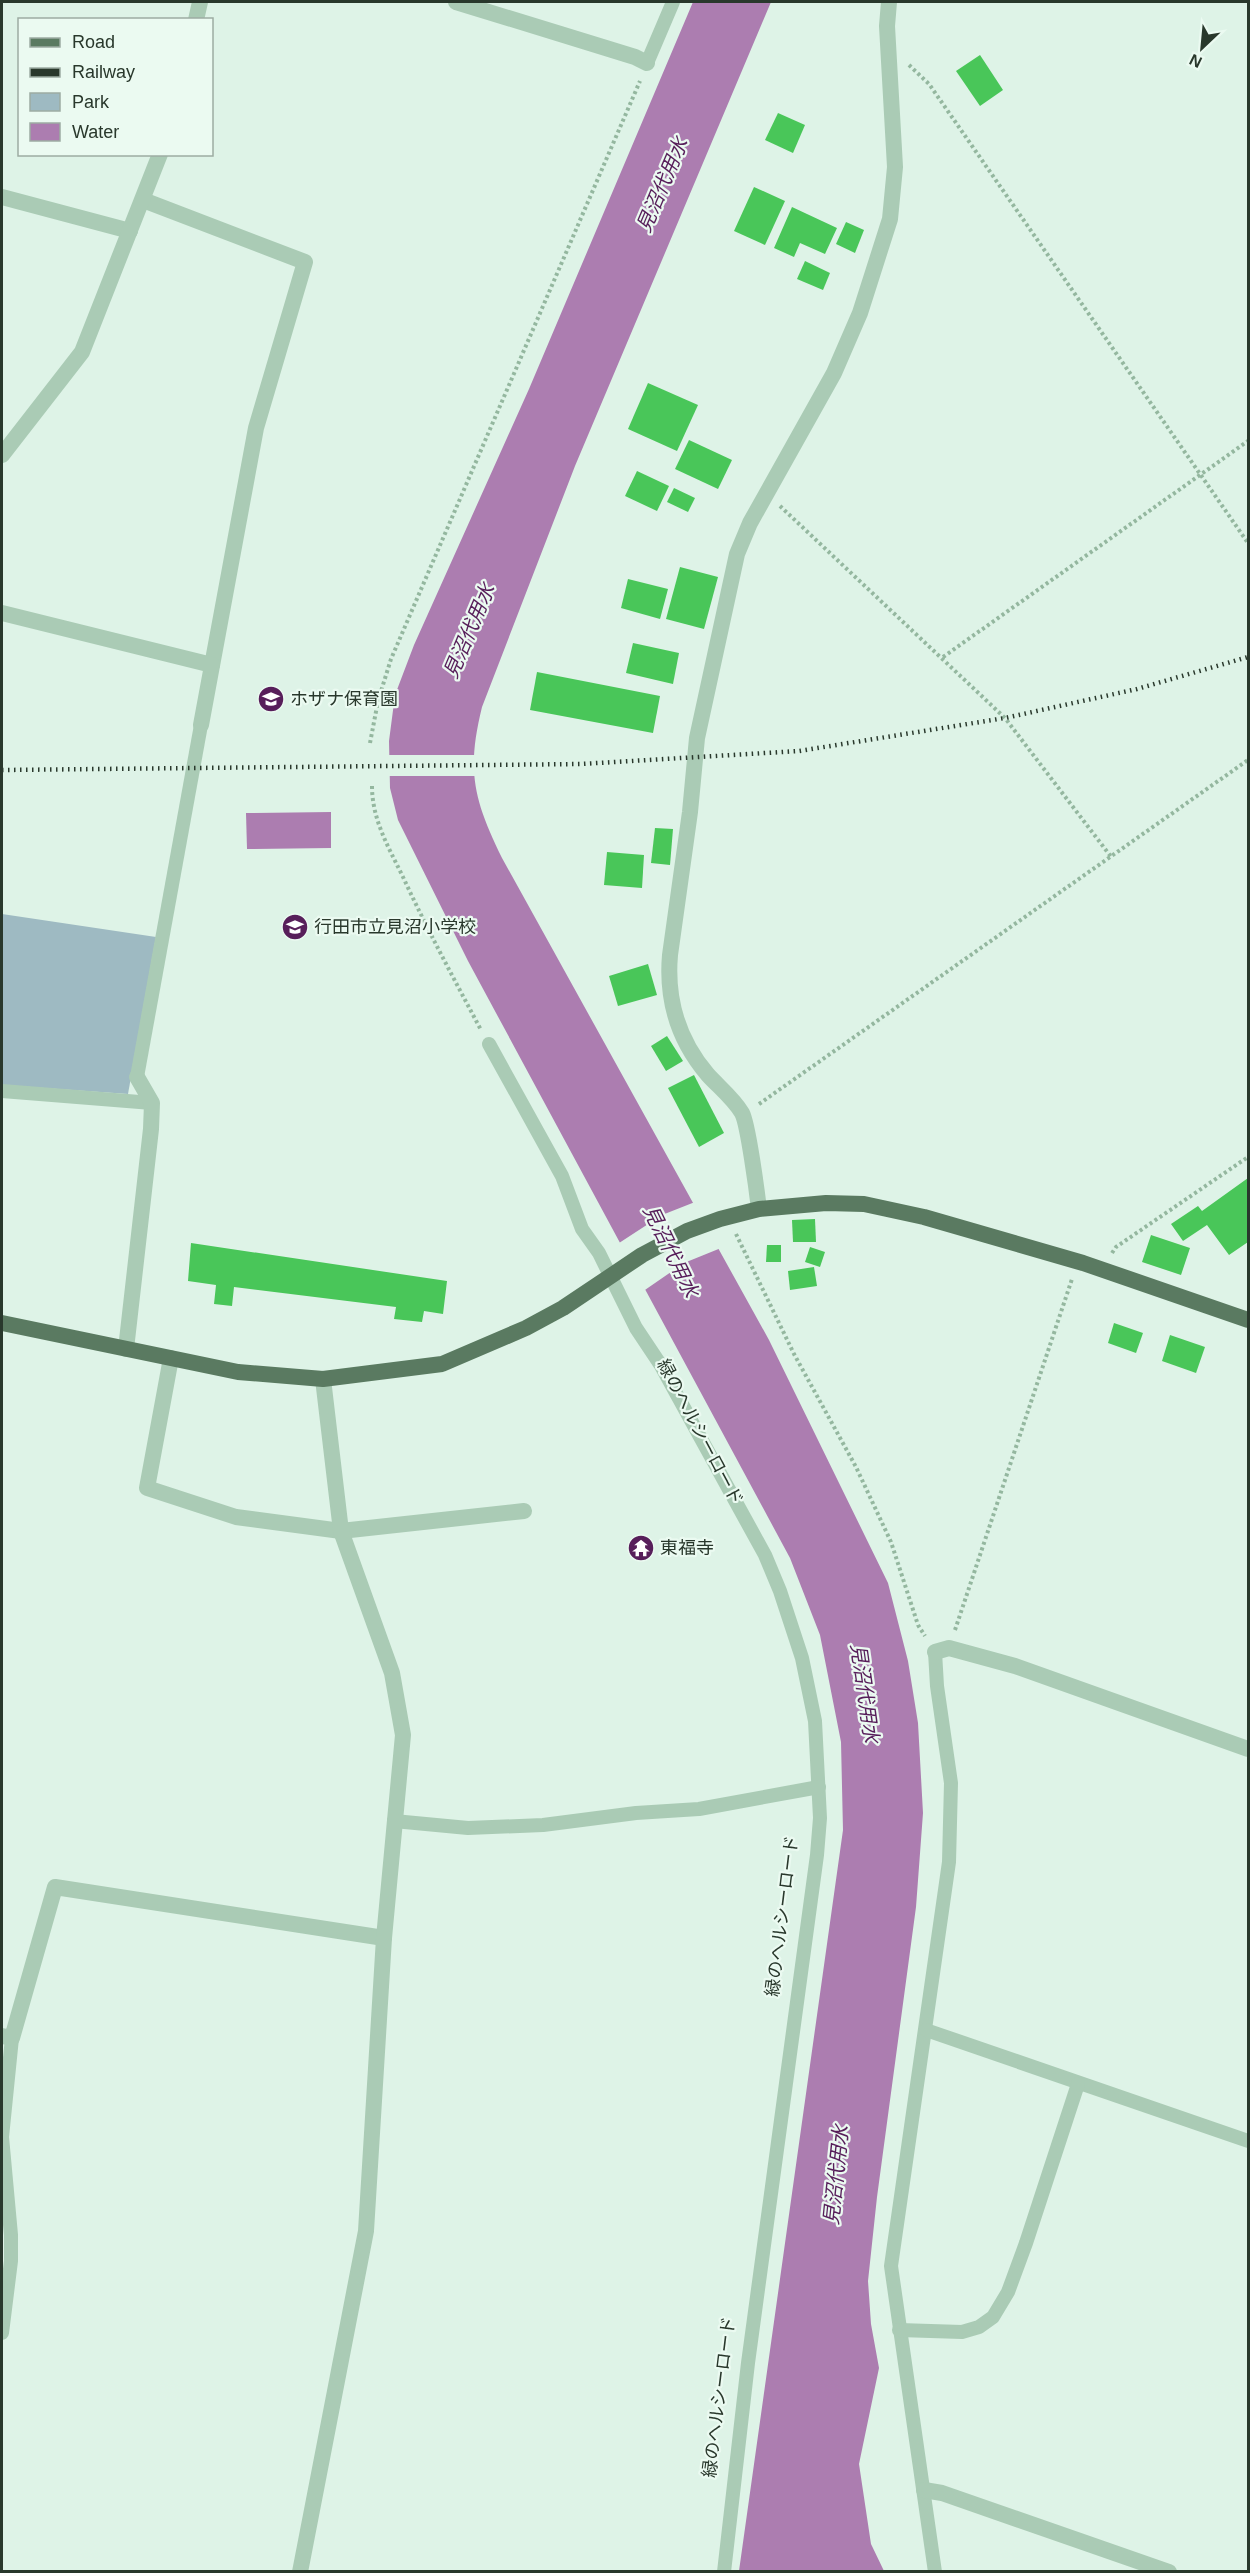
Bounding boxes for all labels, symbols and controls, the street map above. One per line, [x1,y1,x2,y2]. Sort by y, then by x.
legend [18,18,213,156]
north arrow [1172,18,1232,78]
text: Road [72,32,115,52]
text: N [1187,51,1205,71]
text: Railway [72,62,135,82]
text: Park [72,92,110,112]
text: Water [72,122,119,142]
water label: 見沼代用水 [632,133,692,235]
water label: 見沼代用水 [439,579,499,681]
school or university icon: ホザナ保育園 [256,684,286,714]
place label: ホザナ保育園 [290,689,398,709]
school or university icon: 行田市立見沼小学校 [280,912,310,942]
place label: 行田市立見沼小学校 [314,917,476,937]
water label: 見沼代用水 [639,1201,704,1303]
street label: 緑のヘルシーロード [653,1356,747,1508]
temple icon: 東福寺 [626,1533,656,1563]
place label: 東福寺 [660,1538,714,1558]
water label: 見沼代用水 [847,1642,883,1746]
street label: 緑のヘルシーロード [762,1834,802,1998]
water label: 見沼代用水 [820,2122,852,2226]
street label: 緑のヘルシーロード [699,2315,739,2479]

